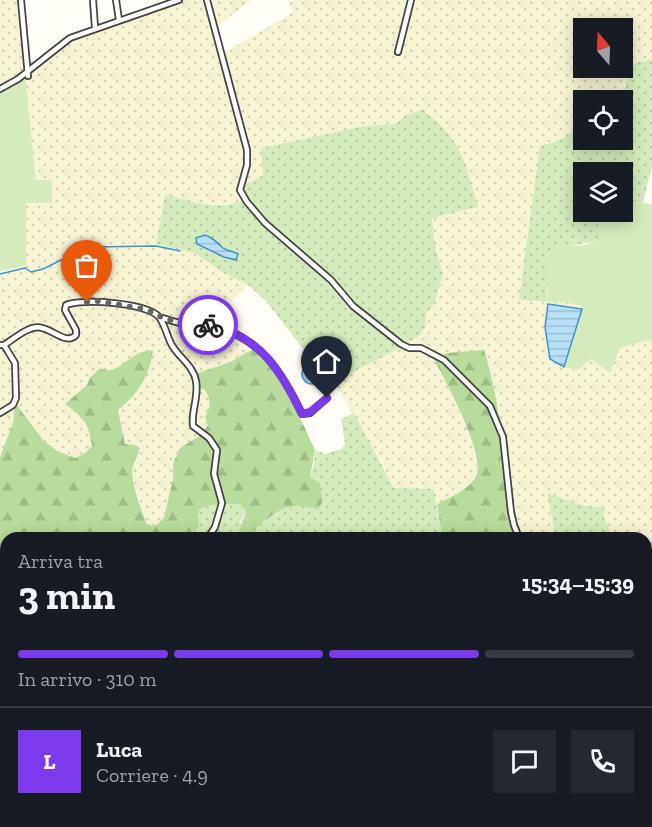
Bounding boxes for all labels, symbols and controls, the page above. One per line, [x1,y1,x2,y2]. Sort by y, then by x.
north arrow [573,18,633,78]
map controls [573,18,633,222]
button: locate [573,90,633,150]
button: layers [573,162,633,222]
pin [61,240,112,302]
icon: bag [70,249,103,282]
courier [178,295,238,355]
icon: bike [192,309,225,342]
pin [301,336,352,398]
icon: home [310,345,343,378]
text: Arriva tra [18,549,103,573]
text: 15:34–15:39 [522,570,634,597]
text: 3 min [18,572,115,619]
text: In arrivo · 310 m [18,667,157,691]
button: chat [493,730,556,793]
button: phone [571,730,634,793]
text: Luca [96,736,142,763]
text: L [43,748,56,775]
text: Corriere · 4.9 [96,763,208,787]

